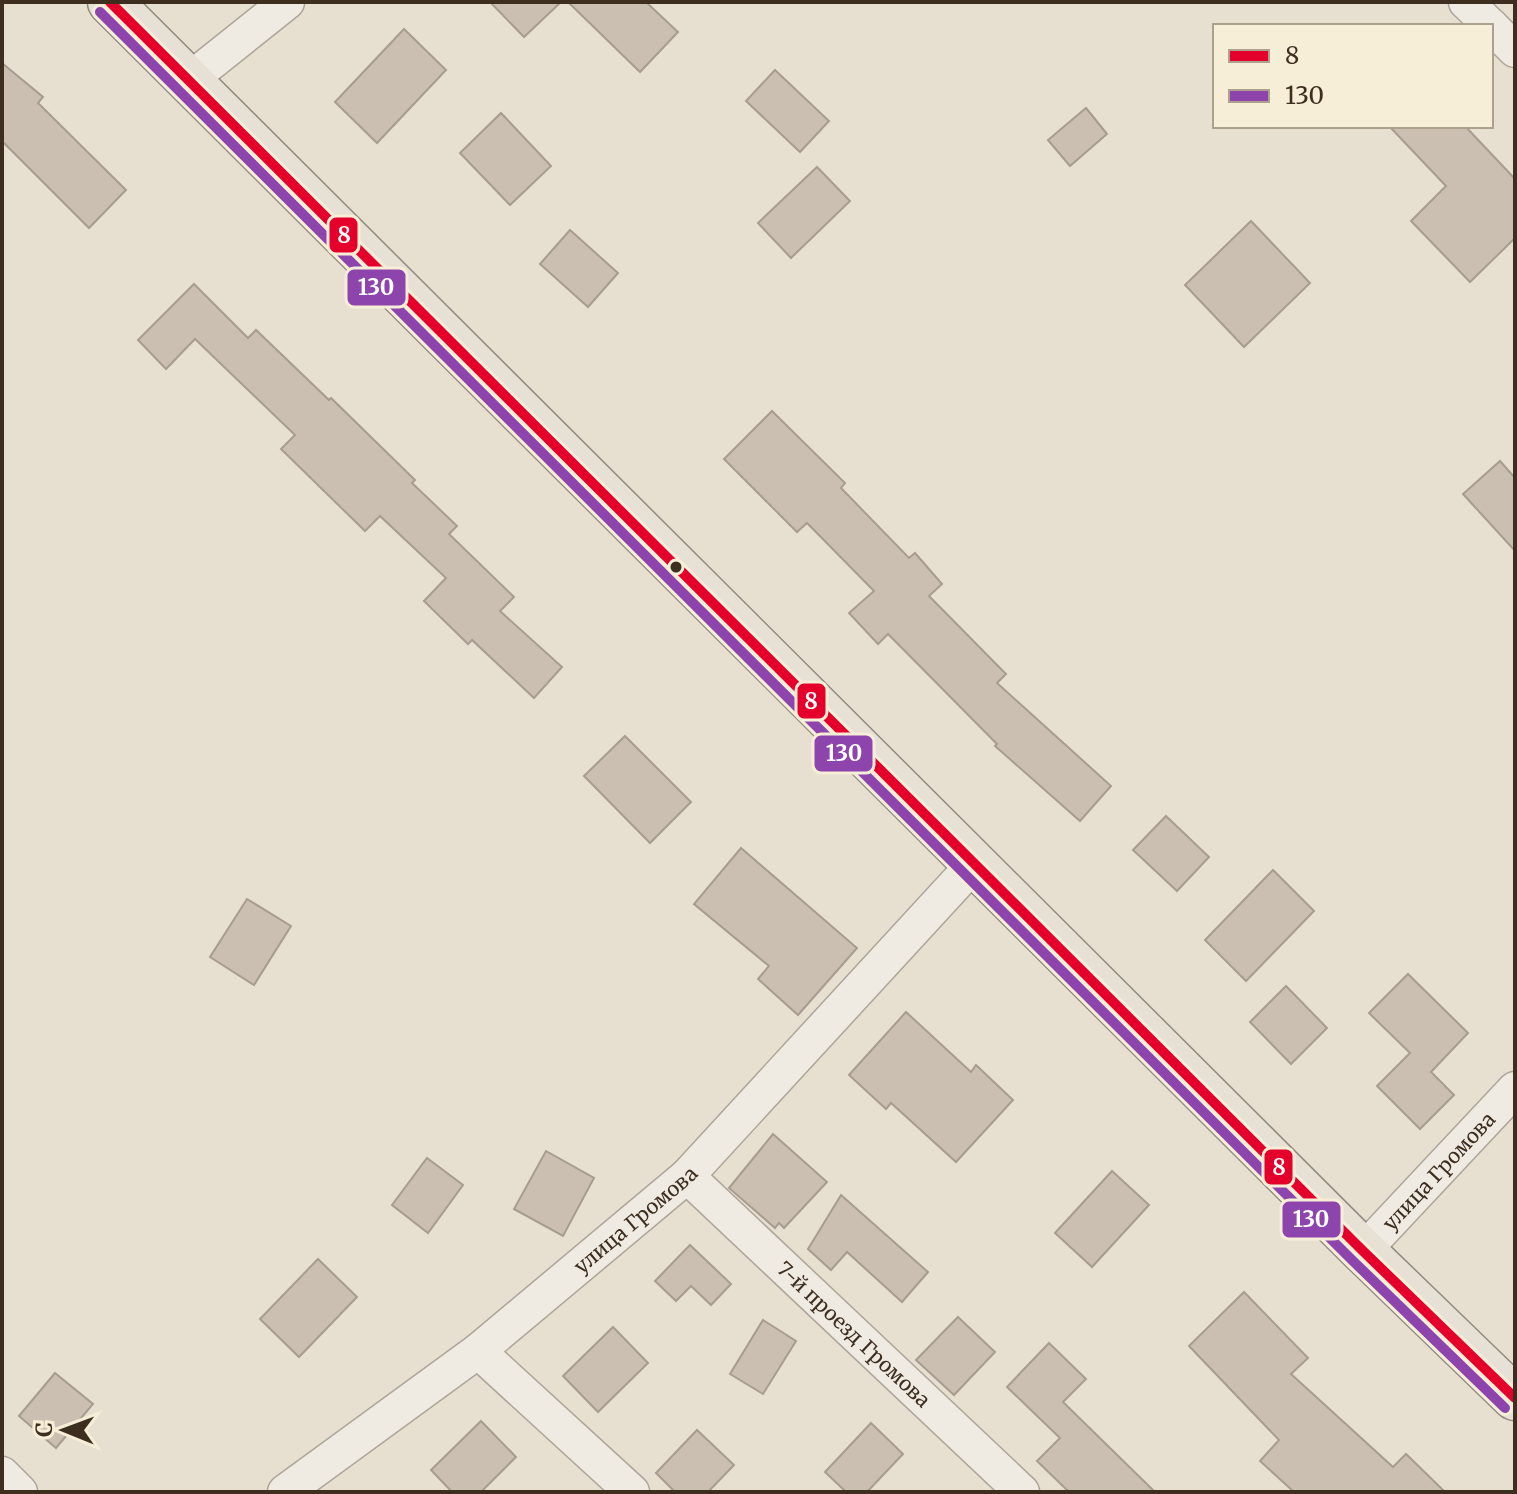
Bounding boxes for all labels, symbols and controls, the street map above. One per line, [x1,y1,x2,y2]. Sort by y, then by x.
legend [1213,24,1493,128]
text: 8 [1285,40,1299,71]
text: 130 [1285,80,1324,111]
line badge: 8 [328,216,359,254]
text: 8 [337,221,351,249]
line badge: 130 [346,268,407,307]
text: 130 [358,273,394,301]
unlabelled marker [668,559,684,575]
line badge: 8 [796,682,827,720]
text: 8 [804,687,818,715]
line badge: 130 [813,734,874,773]
text: 130 [826,739,862,767]
street label: улица Громова [1377,1106,1500,1235]
line badge: 8 [1263,1148,1294,1186]
text: 8 [1272,1153,1286,1181]
street label: улица Громова [568,1161,702,1278]
line badge: 130 [1281,1200,1342,1239]
text: 130 [1293,1205,1329,1233]
street label: 7-й проезд Громова [772,1256,936,1412]
north arrow [24,1390,104,1470]
text: С [30,1422,58,1437]

